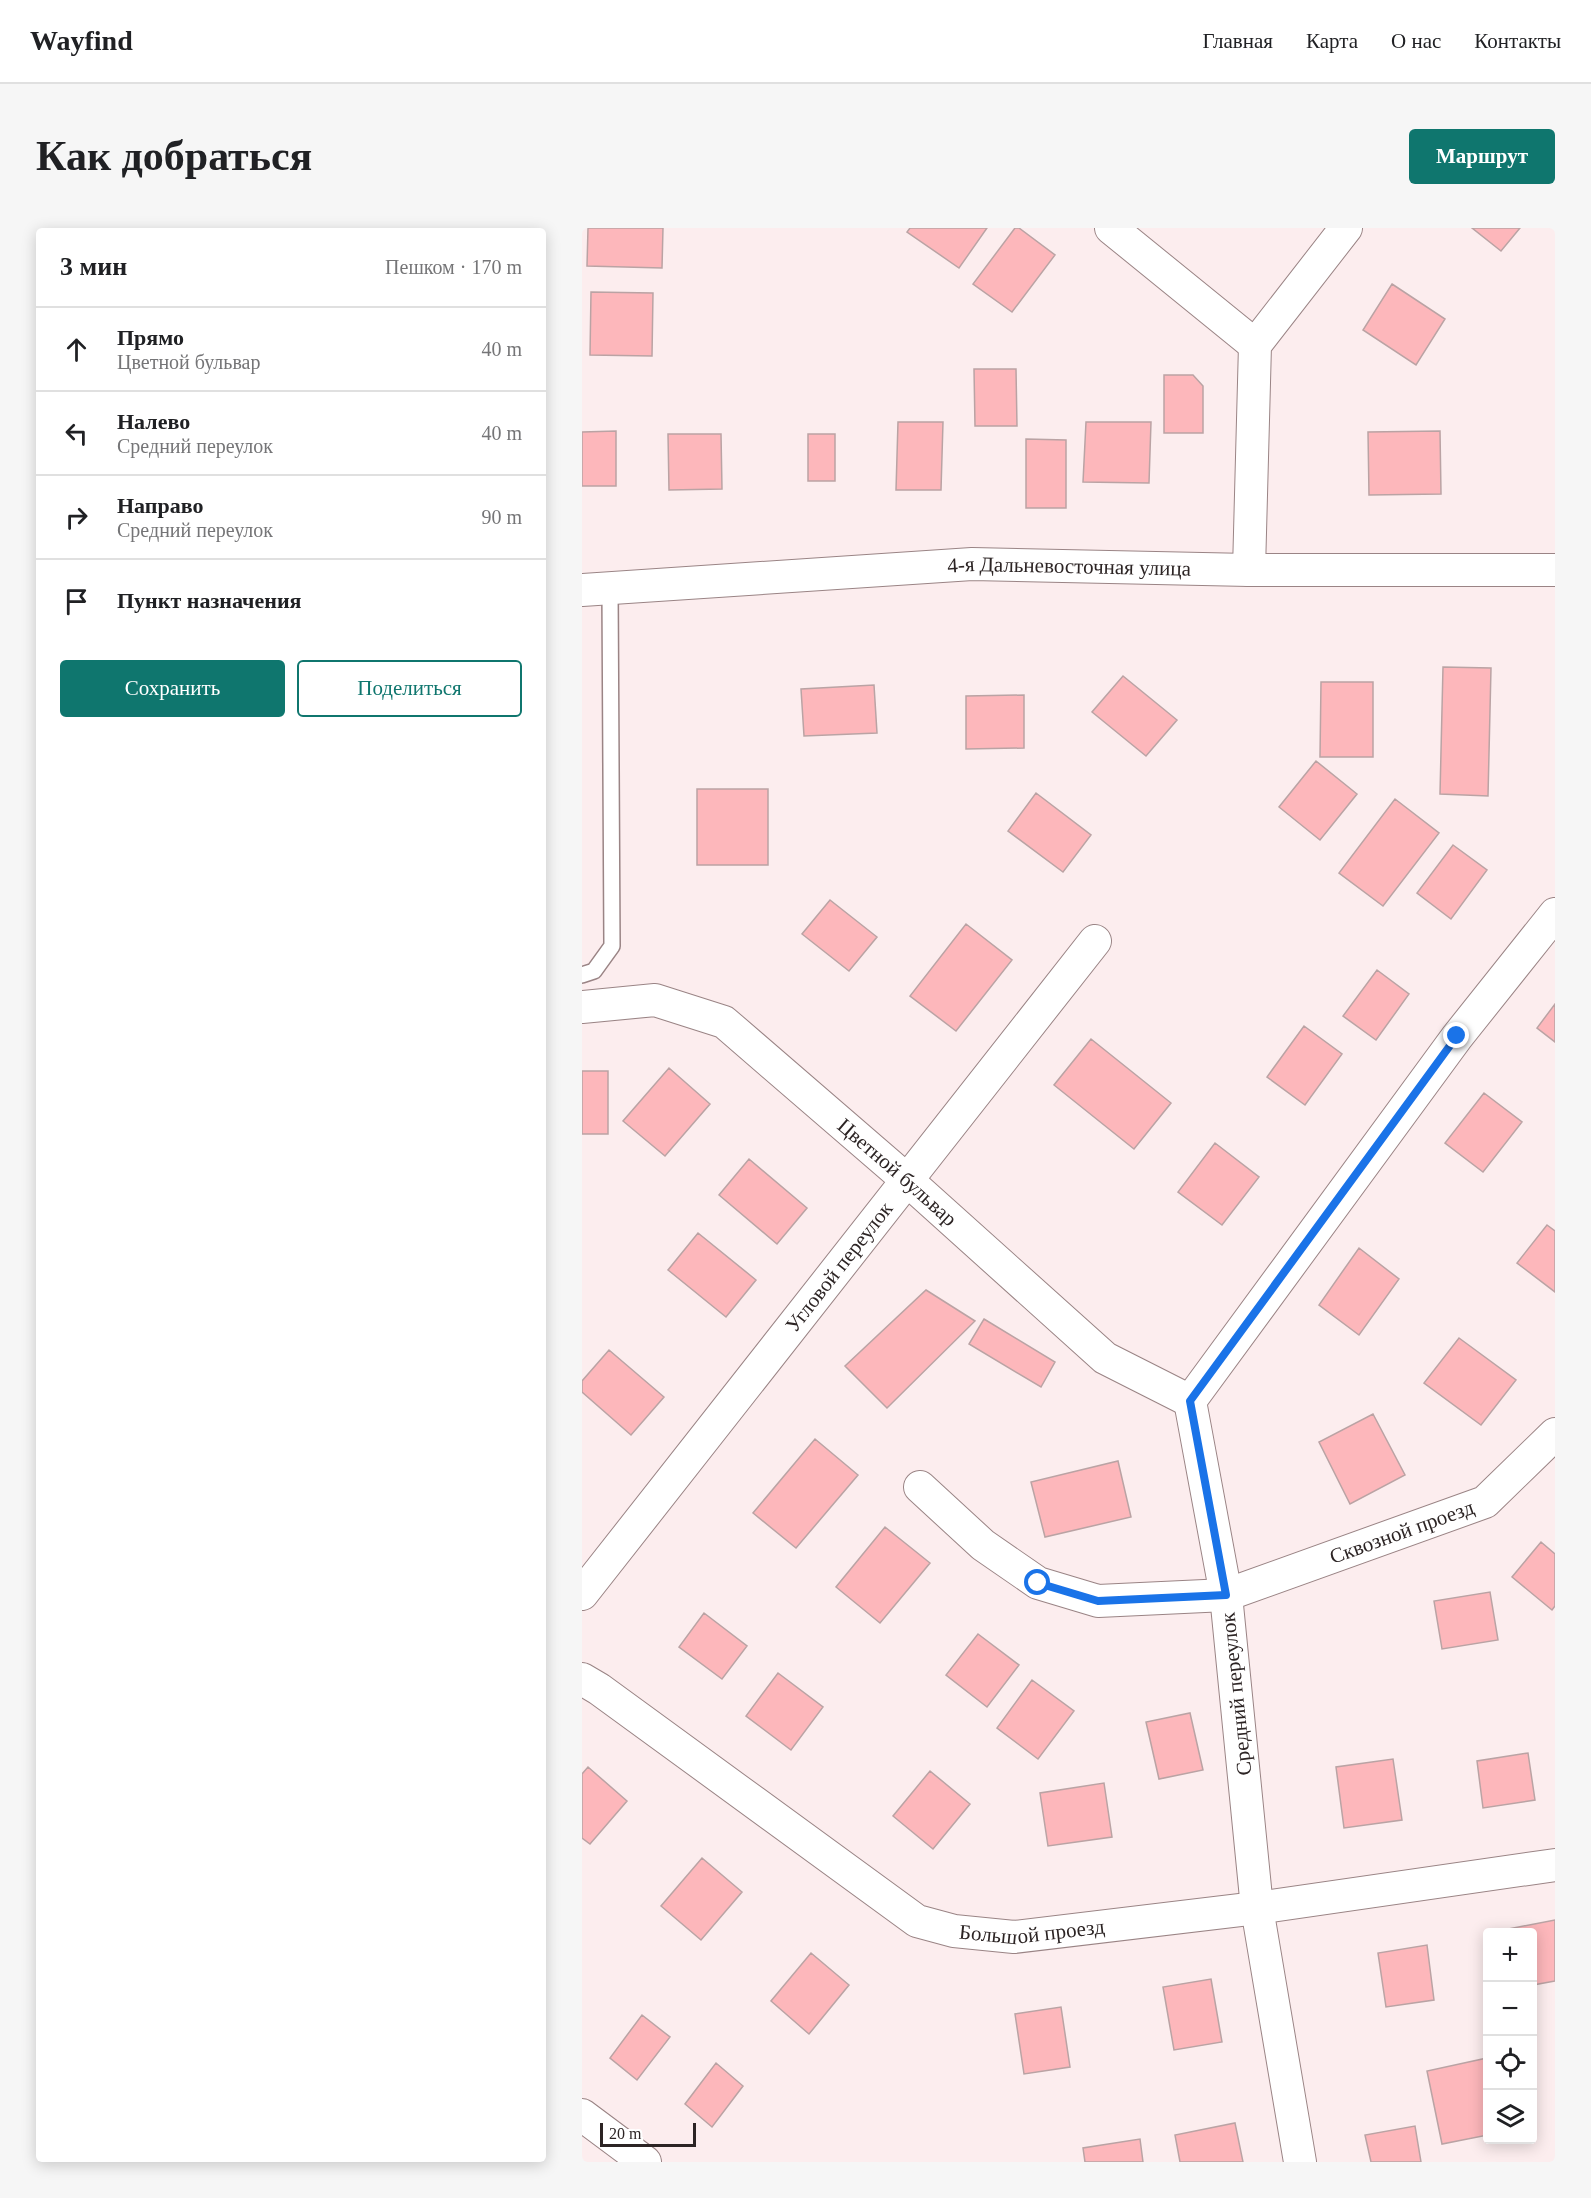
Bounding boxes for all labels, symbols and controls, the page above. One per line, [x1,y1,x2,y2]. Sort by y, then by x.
text: Wayfind [30,25,133,56]
text: Главная [1203,29,1273,53]
text: Карта [1306,29,1358,53]
text: О нас [1391,29,1441,53]
text: Контакты [1474,29,1561,53]
button: Маршрут [1409,129,1555,184]
text: Как добраться [36,133,312,179]
text: 3 мин [60,252,127,281]
text: Пешком · 170 m [385,256,522,278]
text: Прямо [117,325,184,350]
icon: ahead [60,333,93,366]
text: 40 m [481,338,522,360]
text: Цветной бульвар [117,351,261,373]
text: Налево [117,409,190,434]
icon: left [60,417,93,450]
text: 40 m [481,422,522,444]
text: Средний переулок [117,435,273,457]
text: Направо [117,493,203,518]
icon: right [60,501,93,534]
text: 90 m [481,506,522,528]
text: Средний переулок [117,519,273,541]
street label: 4-я Дальневосточная улица [946,552,1192,581]
icon: arrive [60,585,93,618]
text: Пункт назначения [117,588,302,613]
button: Сохранить [60,660,285,717]
button: Поделиться [297,660,522,717]
route end [1443,1022,1469,1048]
street label: Цветной бульвар [833,1113,962,1231]
street label: Угловой переулок [780,1196,898,1337]
street label: Сквозной проезд [1326,1495,1478,1569]
route start [1024,1569,1050,1595]
street label: Средний переулок [1215,1610,1256,1777]
street label: Большой проезд [958,1914,1106,1949]
map controls [1483,1928,1537,2144]
button: + [1483,1928,1537,1982]
button: − [1483,1982,1537,2036]
button: locate [1483,2036,1537,2090]
button: layers [1483,2090,1537,2144]
scale bar [600,2120,696,2148]
text: 20 m [609,2125,641,2142]

